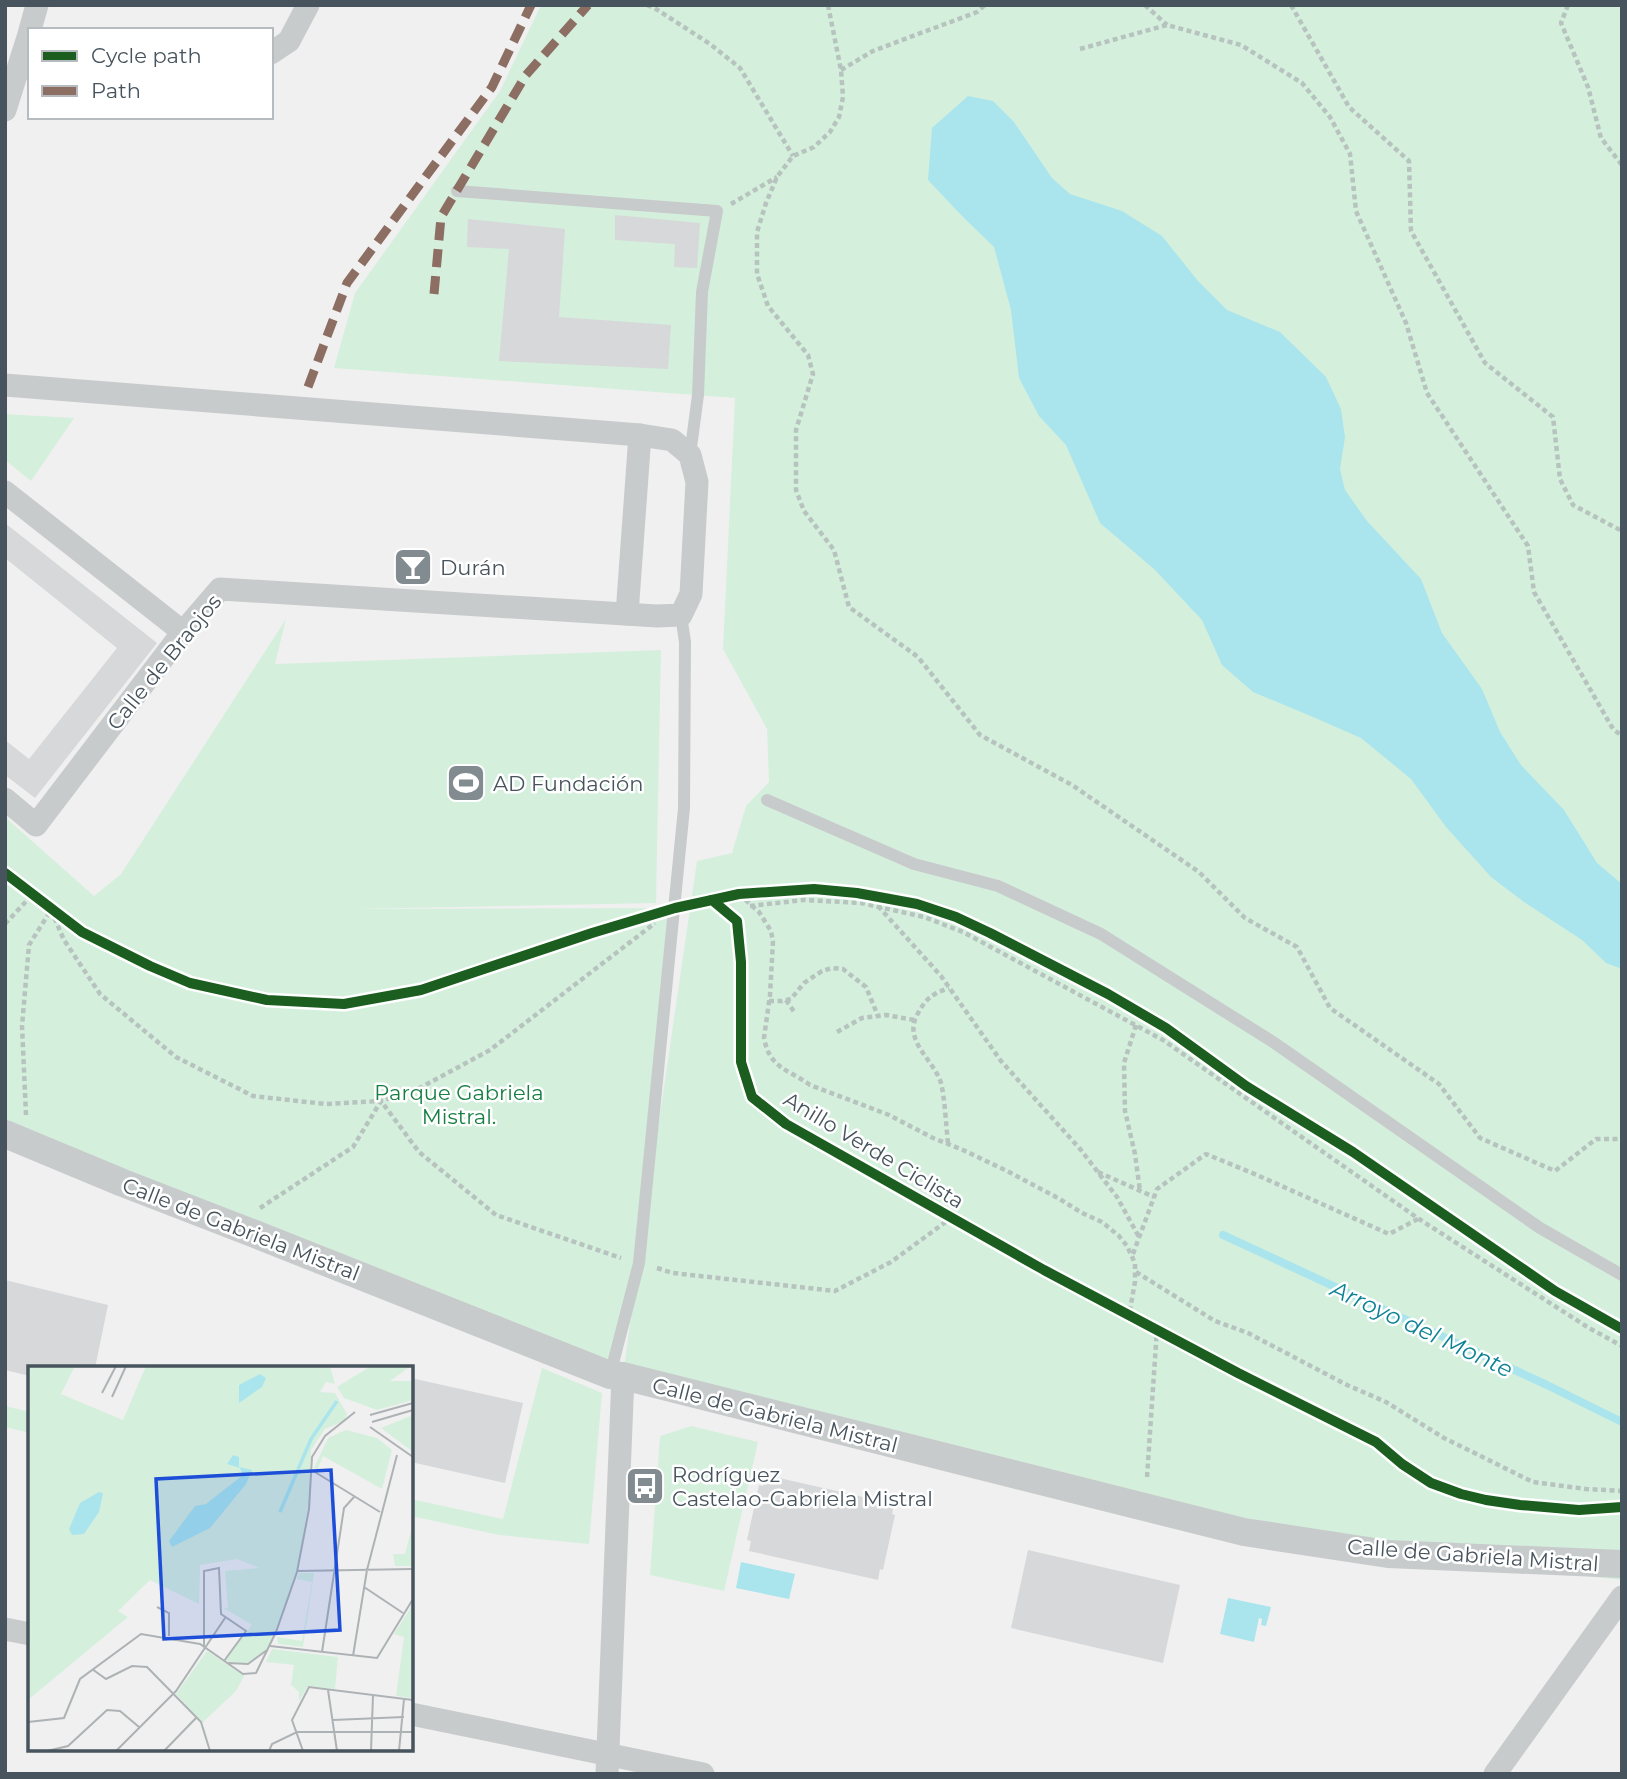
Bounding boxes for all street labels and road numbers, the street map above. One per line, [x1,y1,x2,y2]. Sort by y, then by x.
street label: Calle de Braojos [102,589,226,735]
street label: Anillo Verde Ciclista [779,1086,969,1214]
street label: Calle de Gabriela Mistral [119,1172,363,1286]
street label: Calle de Gabriela Mistral [650,1372,900,1458]
street label: Calle de Gabriela Mistral [1346,1534,1600,1576]

